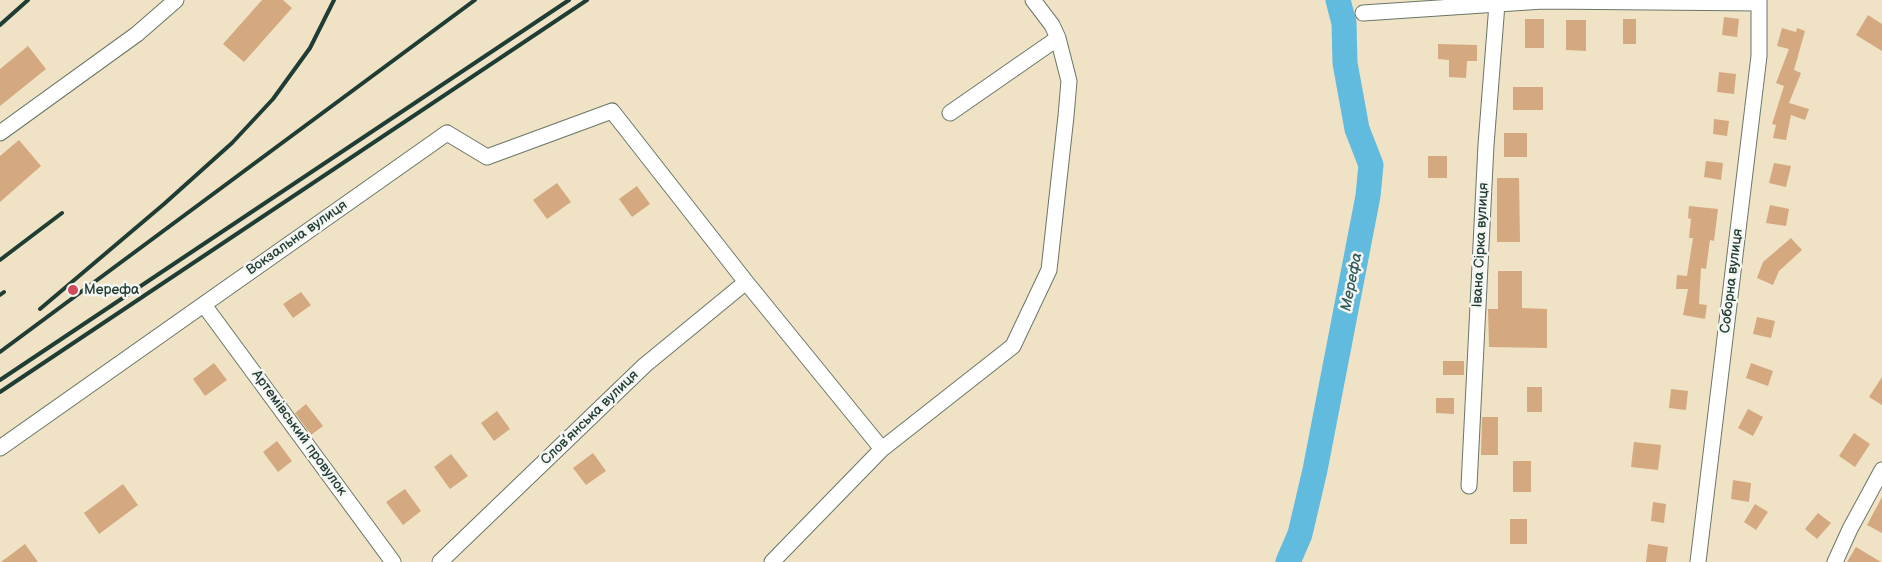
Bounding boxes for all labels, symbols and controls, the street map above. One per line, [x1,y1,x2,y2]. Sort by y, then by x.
street label: Івана Сірка вулиця [1469,182,1493,308]
street label: Вокзальна вулиця [243,197,351,279]
street label: Соборна вулиця [1717,228,1747,334]
water label: Мерефа [1338,251,1366,313]
place label: Мерефа [84,282,139,298]
marker: Мерефа [66,283,80,297]
street label: Артемівський провулок [248,367,350,499]
street label: Слов’янська вулиця [538,367,642,469]

